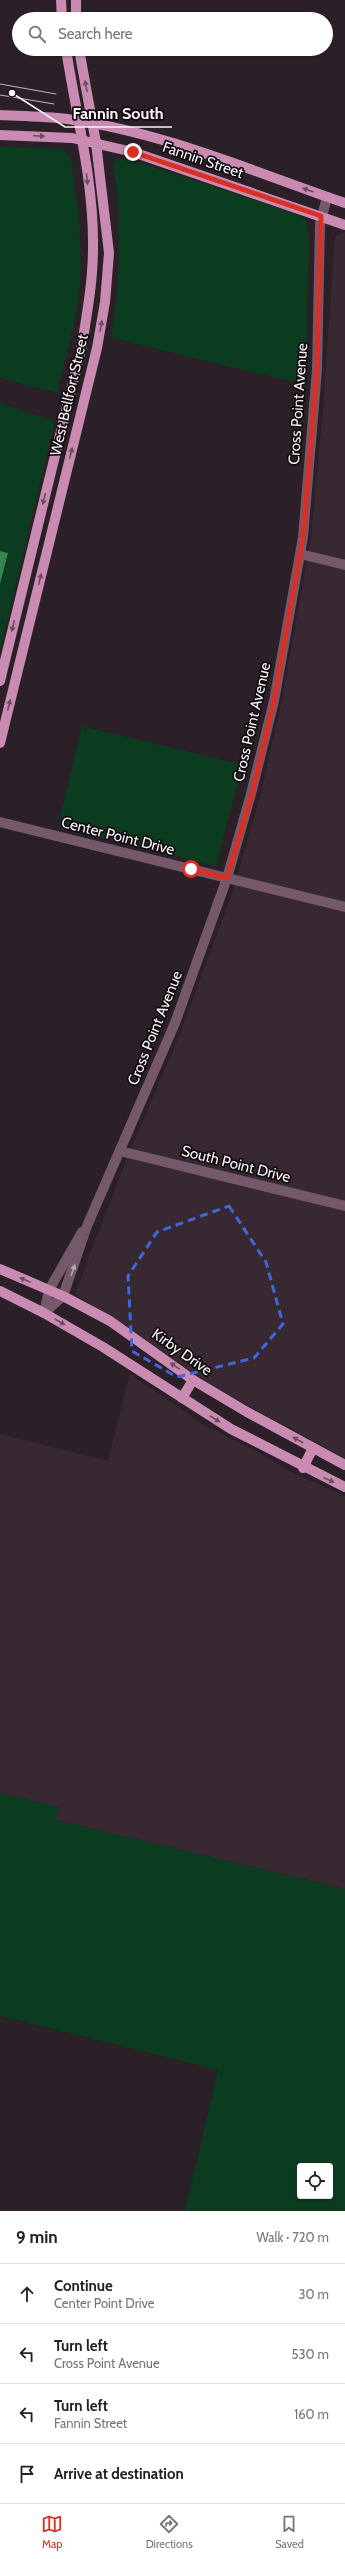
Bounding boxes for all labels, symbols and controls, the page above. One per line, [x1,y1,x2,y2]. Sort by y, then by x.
search box [12,12,333,56]
icon: search [26,23,48,45]
text: Search here [58,25,133,43]
one-way arrow [82,80,88,92]
callout: Fannin South [65,99,172,127]
text: Fannin South [72,104,164,123]
one-way arrow [33,132,45,139]
street label: Fannin Street [160,138,246,182]
route end [124,143,142,161]
one-way arrow [84,173,90,185]
one-way arrow [302,187,314,193]
one-way arrow [98,320,104,332]
street label: West Bellfort Street [46,332,92,458]
street label: Cross Point Avenue [285,342,311,465]
one-way arrow [69,447,75,459]
one-way arrow [41,493,47,505]
one-way arrow [38,573,44,585]
one-way arrow [10,619,16,632]
street label: Cross Point Avenue [230,660,275,783]
one-way arrow [7,699,13,712]
street label: Center Point Drive [60,813,177,859]
route start [182,860,200,878]
street label: Cross Point Avenue [124,968,186,1088]
street label: South Point Drive [180,1142,293,1186]
one-way arrow [70,1263,76,1275]
one-way arrow [18,1276,30,1282]
one-way arrow [54,1318,66,1325]
street label: Kirby Drive [148,1325,216,1379]
one-way arrow [169,1362,180,1371]
one-way arrow [210,1415,220,1423]
one-way arrow [292,1437,304,1444]
one-way arrow [324,1477,335,1483]
map controls [297,2163,333,2199]
button: locate [297,2163,333,2199]
text: 9 min [16,2227,58,2247]
text: Walk · 720 m [256,2229,329,2245]
text: Continue [54,2277,113,2295]
icon: ahead [16,2283,38,2305]
text: 30 m [299,2286,329,2302]
text: Center Point Drive [54,2295,154,2311]
text: Turn left [54,2337,108,2355]
icon: left [16,2343,38,2365]
text: 530 m [292,2346,329,2362]
text: Cross Point Avenue [54,2355,160,2371]
text: Turn left [54,2397,108,2415]
icon: left [16,2403,38,2425]
text: 160 m [294,2406,329,2422]
text: Fannin Street [54,2415,127,2431]
icon: arrive [16,2463,38,2485]
text: Arrive at destination [54,2465,184,2483]
tab: Map [41,2513,63,2551]
tab: Directions [146,2513,193,2551]
tab: Saved [275,2513,304,2551]

